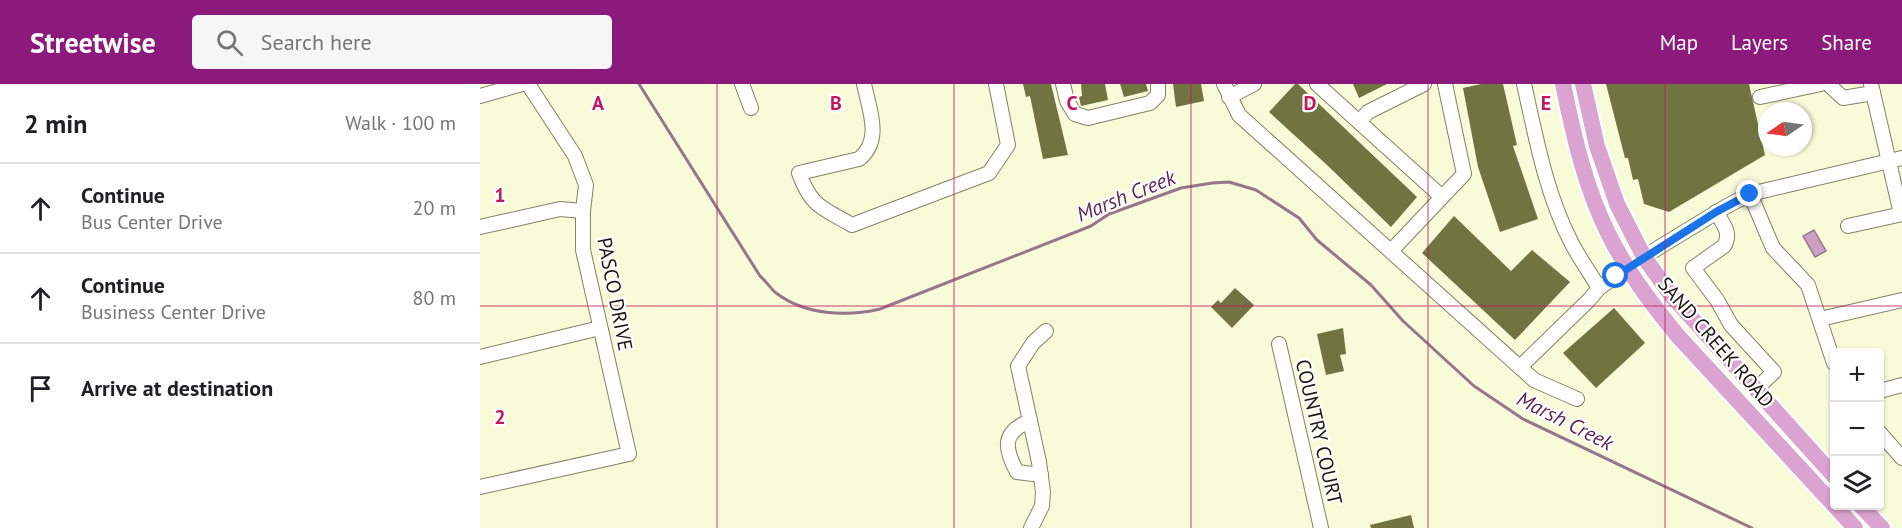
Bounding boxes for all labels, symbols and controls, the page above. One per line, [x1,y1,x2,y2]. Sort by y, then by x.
search box [192,15,612,69]
text: Streetwise [30,24,156,61]
icon: search [213,26,246,59]
text: Search here [261,28,372,56]
text: Map [1660,29,1698,56]
text: Layers [1731,29,1788,56]
text: Share [1821,29,1872,56]
text: A [592,90,605,116]
text: B [830,90,842,116]
text: C [1066,90,1078,116]
text: D [1304,90,1317,116]
text: E [1541,90,1551,116]
north arrow [1758,102,1812,156]
text: 2 min [24,107,87,140]
text: Walk · 100 m [345,110,456,136]
water label: Marsh Creek [1072,163,1181,228]
route end [1736,180,1762,206]
text: Continue [81,181,165,209]
text: 1 [494,182,506,208]
icon: ahead [24,192,57,225]
text: 20 m [413,195,456,221]
text: Bus Center Drive [81,209,223,235]
street label: PASCO DRIVE [591,235,639,353]
route start [1602,262,1628,288]
text: Continue [81,271,165,299]
street label: SAND CREEK ROAD [1652,271,1780,413]
icon: ahead [24,282,57,315]
text: 80 m [413,285,456,311]
text: Business Center Drive [81,299,266,325]
map controls [1830,348,1884,510]
button: + [1830,348,1884,402]
street label: COUNTRY COURT [1290,357,1348,507]
icon: arrive [24,372,57,405]
text: Arrive at destination [81,374,273,402]
water label: Marsh Creek [1513,385,1619,457]
button: − [1830,402,1884,456]
text: 2 [494,404,506,430]
button: layers [1830,456,1884,510]

